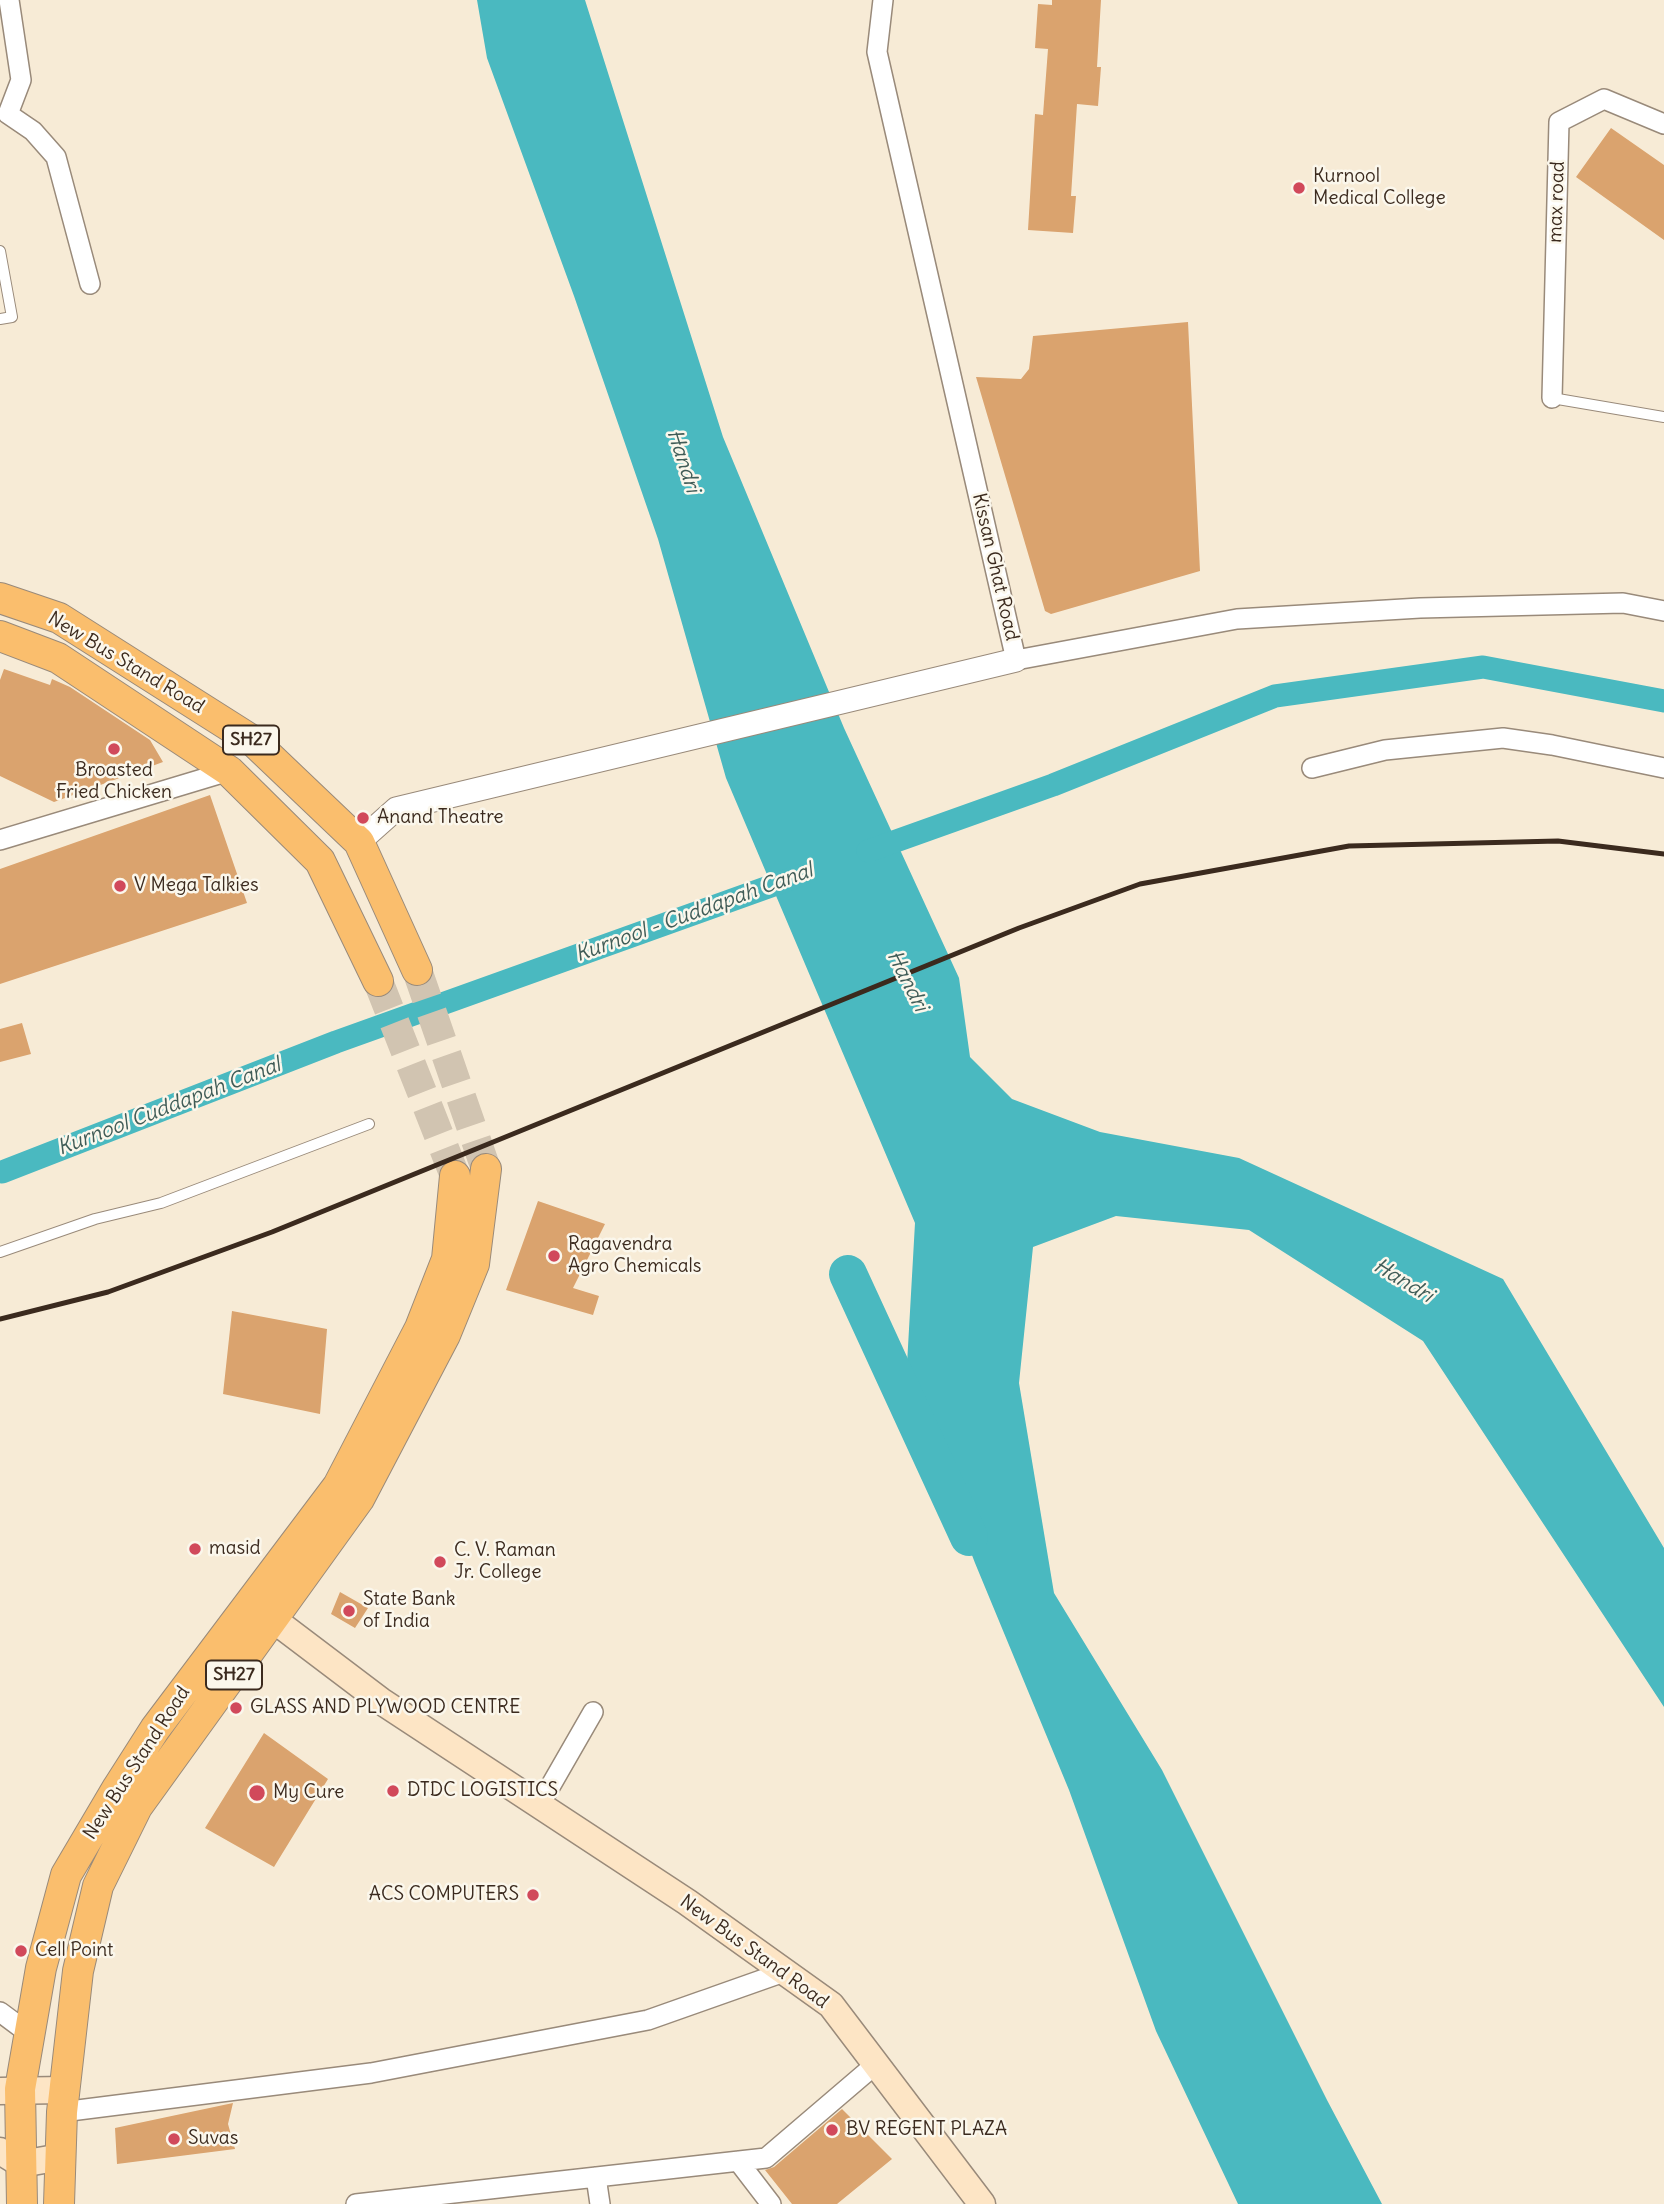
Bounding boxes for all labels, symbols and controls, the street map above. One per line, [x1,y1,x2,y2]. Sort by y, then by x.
street label: max road [1544,161,1570,243]
place label: Kurnool Medical College [1313,166,1446,210]
marker: Kurnool Medical College [1291,180,1307,196]
water label: Handri [661,426,705,496]
street label: Kissan Ghat Road [967,491,1023,643]
street label: New Bus Stand Road [44,607,208,719]
road number: SH27 [223,726,279,754]
marker: Broasted Fried Chicken [106,741,122,757]
place label: Broasted Fried Chicken [56,760,172,804]
place label: Anand Theatre [377,807,504,829]
marker: Anand Theatre [355,810,371,826]
water label: Kurnool - Cuddapah Canal [572,858,816,968]
place label: V Mega Talkies [134,875,259,897]
marker: V Mega Talkies [112,878,128,894]
water label: Handri [881,946,933,1016]
water label: Kurnool Cuddapah Canal [54,1053,284,1161]
place label: Ragavendra Agro Chemicals [568,1234,701,1278]
marker: Ragavendra Agro Chemicals [546,1248,562,1264]
water label: Handri [1369,1254,1437,1308]
place label: masid [209,1538,261,1560]
place label: C. V. Raman Jr. College [454,1540,556,1584]
marker: masid [187,1541,203,1557]
marker: C. V. Raman Jr. College [432,1554,448,1570]
place label: State Bank of India [363,1589,455,1633]
marker: State Bank of India [341,1603,357,1619]
road number: SH27 [206,1660,262,1690]
street label: New Bus Stand Road [79,1682,195,1844]
place label: GLASS AND PLYWOOD CENTRE [250,1697,520,1719]
marker: GLASS AND PLYWOOD CENTRE [228,1700,244,1716]
place label: DTDC LOGISTICS [407,1780,558,1802]
place label: My Cure [273,1782,344,1804]
marker: My Cure [247,1783,267,1803]
marker: DTDC LOGISTICS [385,1783,401,1799]
place label: ACS COMPUTERS [369,1884,519,1906]
marker: ACS COMPUTERS [525,1887,541,1903]
street label: New Bus Stand Road [675,1890,833,2014]
place label: Cell Point [35,1940,113,1962]
marker: Cell Point [13,1943,29,1959]
place label: BV REGENT PLAZA [846,2119,1007,2141]
marker: BV REGENT PLAZA [824,2122,840,2138]
place label: Suvas [188,2128,238,2150]
marker: Suvas [166,2131,182,2147]

